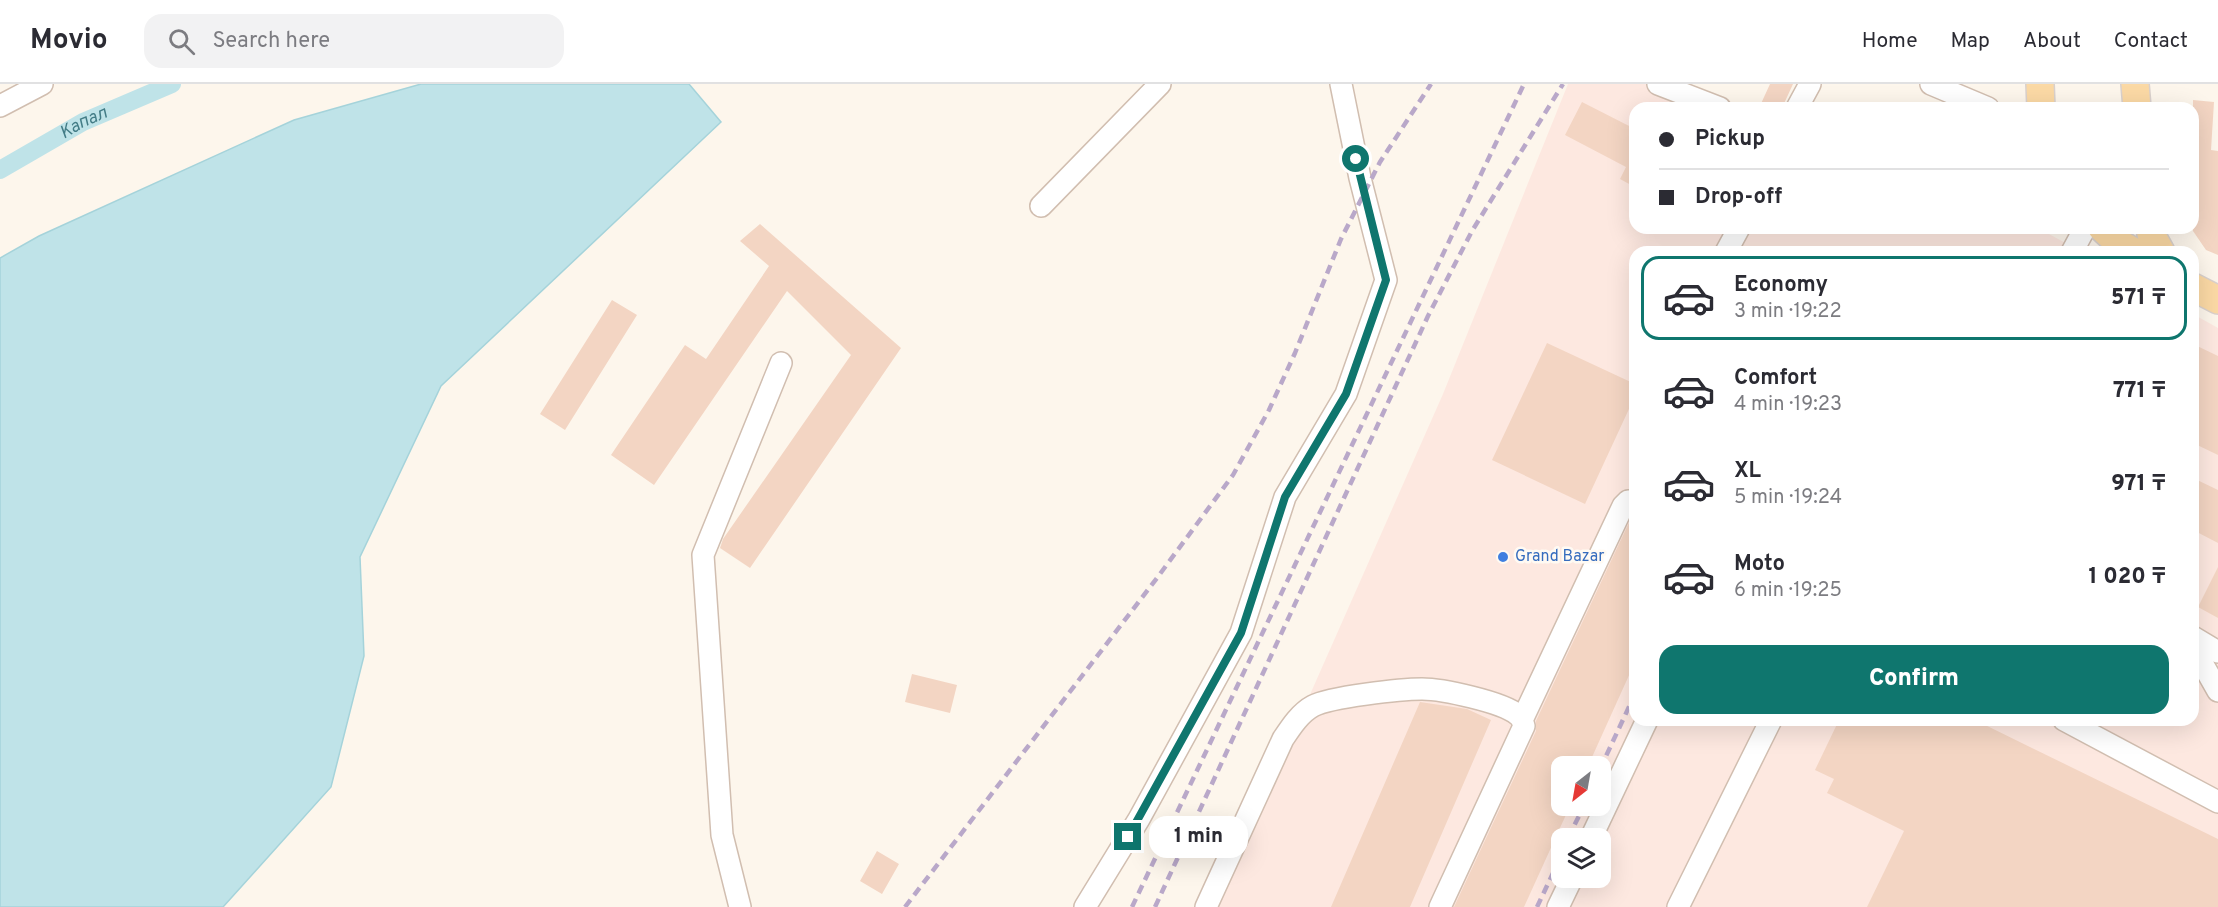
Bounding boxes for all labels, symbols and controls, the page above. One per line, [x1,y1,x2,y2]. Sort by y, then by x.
search box [144,14,564,68]
text: Movio [30,23,108,59]
icon: search [165,25,198,58]
text: Search here [213,28,330,55]
text: Home [1862,28,1918,55]
text: Map [1951,28,1990,55]
text: About [2023,28,2081,55]
text: Contact [2114,28,2188,55]
water label: Капал [55,101,111,145]
text: Pickup [1695,126,1765,153]
route start [1342,145,1369,172]
text: Drop-off [1695,184,1782,211]
icon: car [1662,271,1716,325]
text: Economy [1734,272,1828,299]
text: 571 ₸ [2111,285,2166,312]
text: 3 min · 19:22 [1734,299,1842,325]
icon: car [1662,364,1716,418]
text: Comfort [1734,365,1817,392]
text: 771 ₸ [2113,378,2166,405]
text: 4 min · 19:23 [1734,392,1842,418]
icon: car [1662,457,1716,511]
text: XL [1734,458,1761,485]
text: 971 ₸ [2111,471,2166,498]
text: 5 min · 19:24 [1734,485,1842,511]
place label: Grand Bazar [1515,547,1605,567]
marker: Grand Bazar [1496,550,1510,564]
icon: car [1662,550,1716,604]
text: Moto [1734,551,1785,578]
text: 1 020 ₸ [2089,564,2166,591]
text: 6 min · 19:25 [1734,578,1842,604]
button: Confirm [1659,645,2169,714]
north arrow [1551,756,1611,816]
map controls [1551,756,1611,888]
callout: 1 min [1149,816,1248,858]
route end [1114,823,1141,850]
text: 1 min [1174,824,1223,850]
button: layers [1551,828,1611,888]

